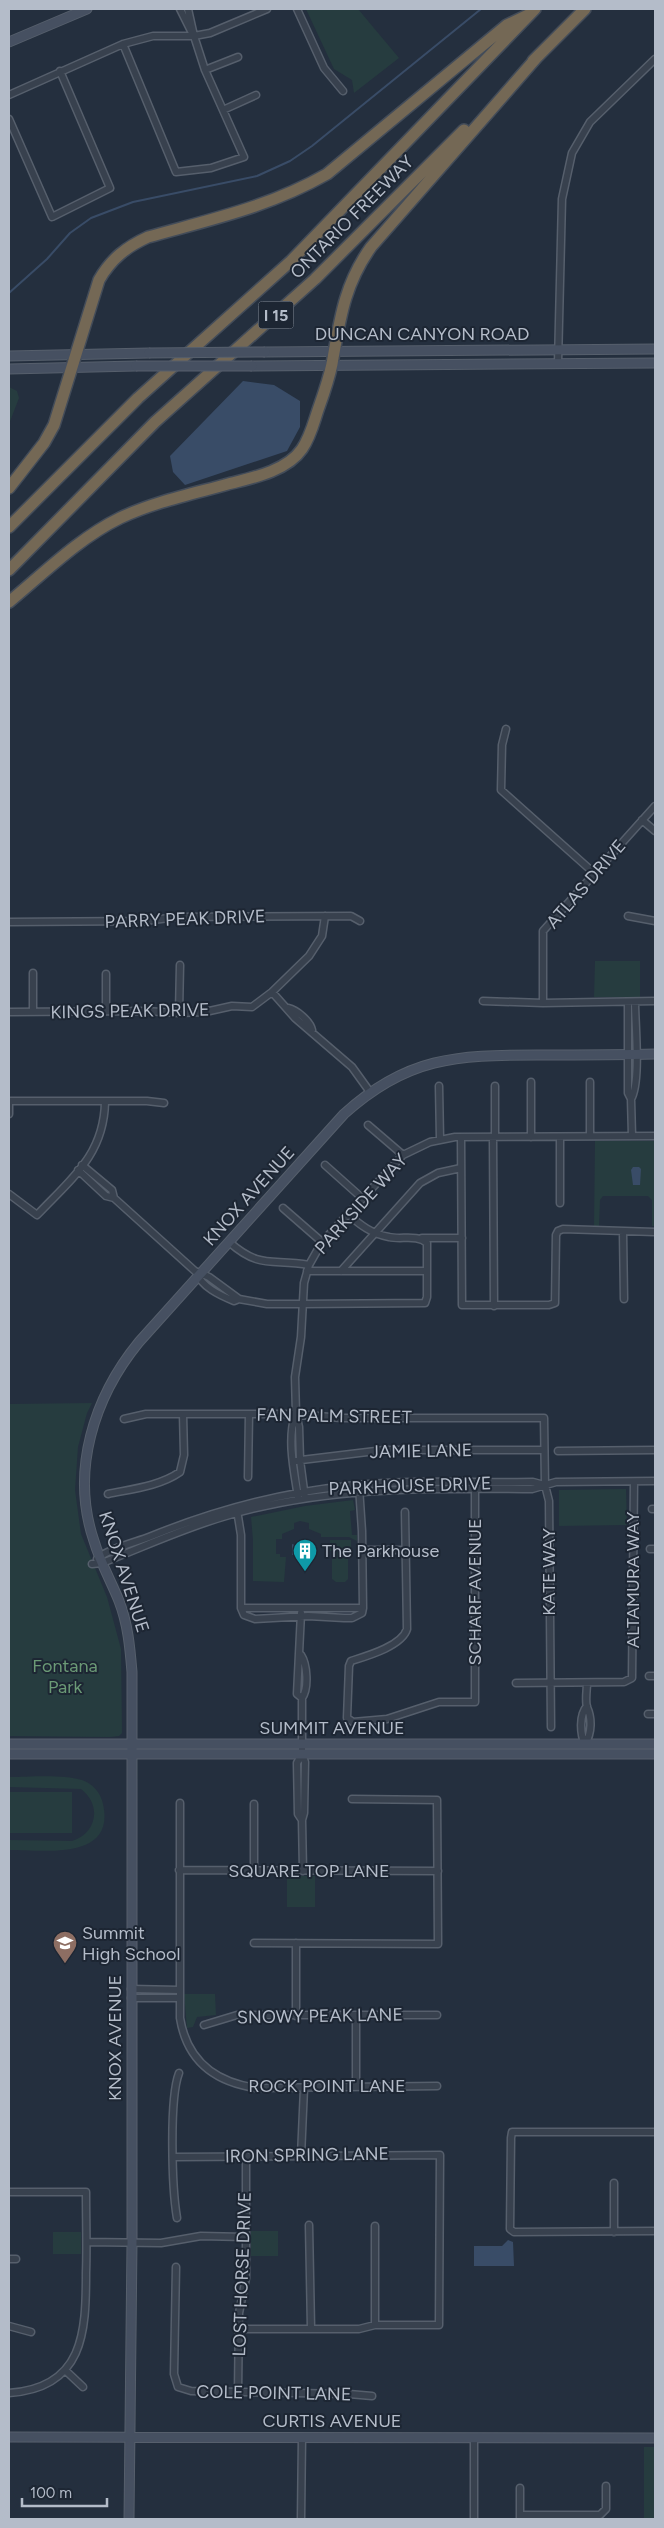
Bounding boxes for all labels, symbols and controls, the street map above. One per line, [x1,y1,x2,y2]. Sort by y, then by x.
street label: ONTARIO FREEWAY [286,151,418,283]
road number: I 15 [258,302,294,328]
street label: DUNCAN CANYON ROAD [315,323,529,345]
street label: ATLAS DRIVE [541,835,631,933]
street label: PARRY PEAK DRIVE [104,905,266,933]
street label: KINGS PEAK DRIVE [50,999,210,1023]
street label: KNOX AVENUE [199,1142,299,1250]
street label: PARKSIDE WAY [310,1149,412,1259]
street label: FAN PALM STREET [256,1404,412,1428]
street label: JAMIE LANE [369,1439,473,1463]
street label: PARKHOUSE DRIVE [328,1472,492,1500]
street label: KNOX AVENUE [94,1509,154,1635]
street label: ALTAMURA WAY [622,1512,644,1648]
street label: SCHARF AVENUE [464,1518,486,1666]
street label: KATE WAY [538,1528,560,1616]
building icon: The Parkhouse [292,1538,318,1572]
place label: The Parkhouse [322,1540,439,1562]
park label: Fontana Park [32,1655,98,1698]
street label: SUMMIT AVENUE [259,1717,405,1739]
street label: SQUARE TOP LANE [228,1860,390,1882]
place label: Summit High School [82,1922,180,1965]
school or university icon: Summit High School [52,1930,78,1964]
street label: KNOX AVENUE [104,1975,126,2101]
street label: SNOWY PEAK LANE [237,2004,403,2028]
street label: ROCK POINT LANE [248,2075,406,2097]
street label: IRON SPRING LANE [225,2143,389,2167]
street label: LOST HORSE DRIVE [228,2191,256,2357]
street label: COLE POINT LANE [196,2381,352,2405]
street label: CURTIS AVENUE [262,2410,402,2432]
scale bar [22,2476,108,2508]
text: 100 m [30,2484,72,2502]

